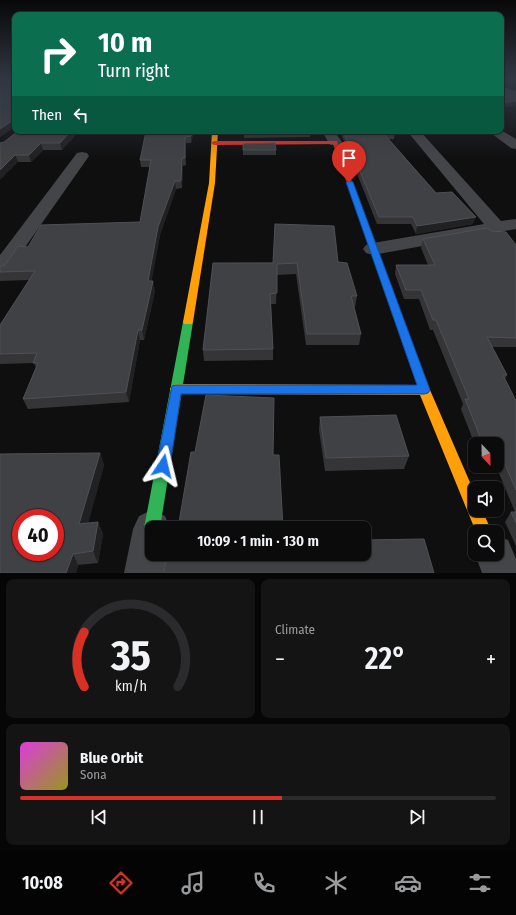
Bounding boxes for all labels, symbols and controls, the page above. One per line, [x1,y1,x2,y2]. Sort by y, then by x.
text: 10 m [98,26,152,59]
icon: right [32,28,84,80]
text: Turn right [98,60,170,82]
icon: left [70,104,92,126]
text: Then [32,106,62,124]
pin [332,141,366,182]
icon: arrive [338,147,360,169]
north arrow [468,437,504,473]
map controls [468,437,504,561]
position arrow [142,445,184,487]
button: sound [468,481,504,517]
speed limit sign: 40 [12,509,64,561]
button: search [468,525,504,561]
text: 10:09 · 1 min · 130 m [197,532,319,550]
text: Climate [275,622,315,637]
text: 35 [109,630,151,680]
text: 22° [365,641,406,677]
text: − [275,646,285,673]
text: + [486,646,496,673]
text: km/h [115,677,146,694]
text: Blue Orbit [80,749,143,767]
text: Sona [80,767,107,782]
icon: previous [88,806,110,828]
icon: pause [247,806,269,828]
icon: next [406,806,428,828]
icon: directions [107,869,135,897]
icon: music [179,869,207,897]
icon: phone [250,869,278,897]
icon: climate [322,869,350,897]
icon: car [394,869,422,897]
icon: filters [466,869,494,897]
text: 10:08 [22,872,63,894]

